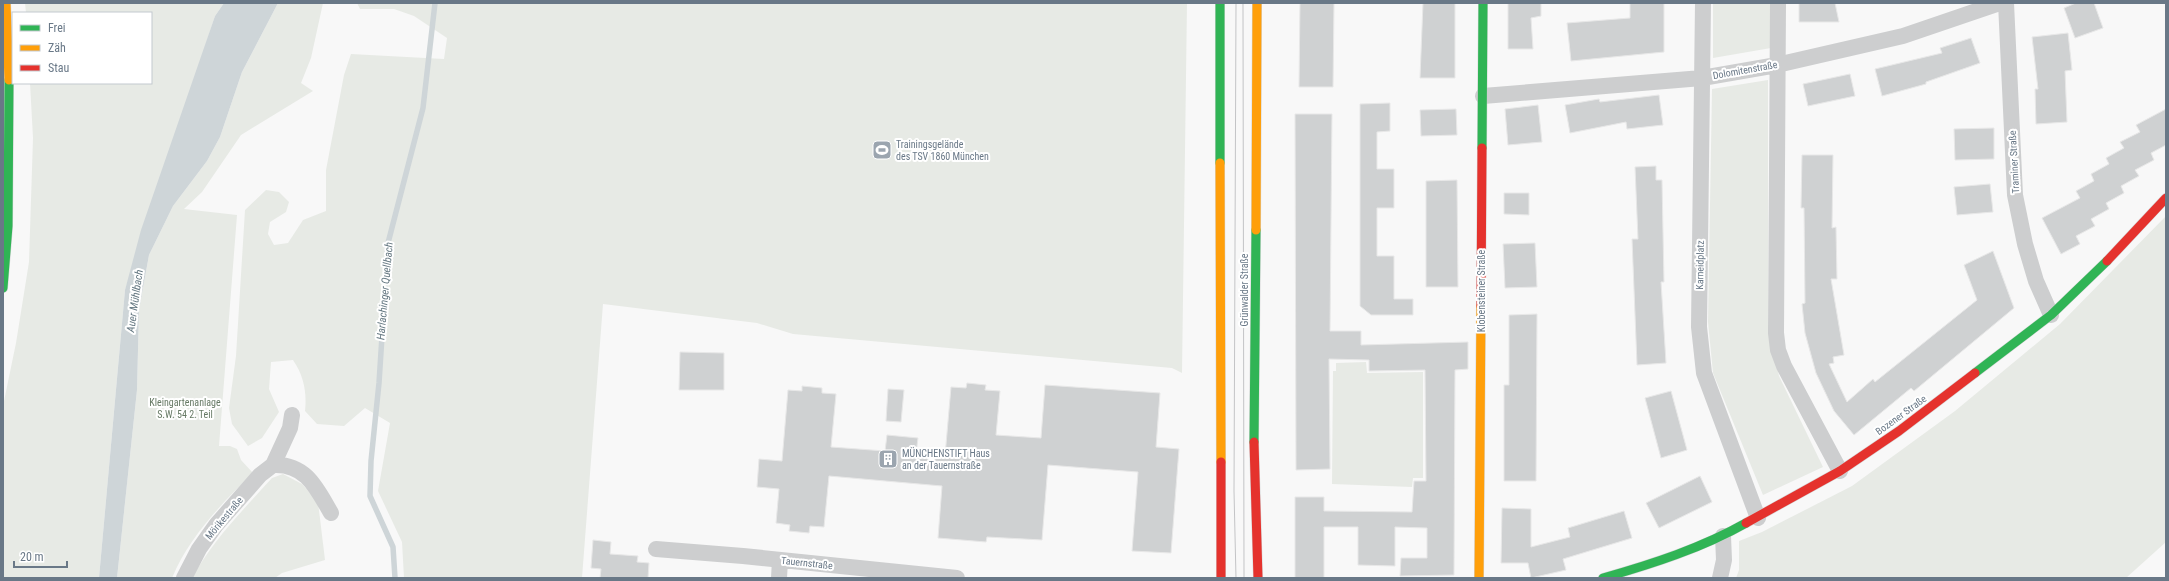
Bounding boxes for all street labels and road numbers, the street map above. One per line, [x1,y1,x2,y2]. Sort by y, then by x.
street label: Dolomitenstraße [1712,59,1778,81]
street label: Traminer Straße [2007,130,2021,194]
street label: Karneidplatz [1694,240,1706,290]
street label: Klobensteiner Straße [1476,250,1487,332]
street label: Grünwalder Straße [1239,253,1250,326]
street label: Bozener Straße [1874,393,1929,437]
street label: Mörikestraße [203,494,245,541]
street label: Tauernstraße [781,555,834,571]

